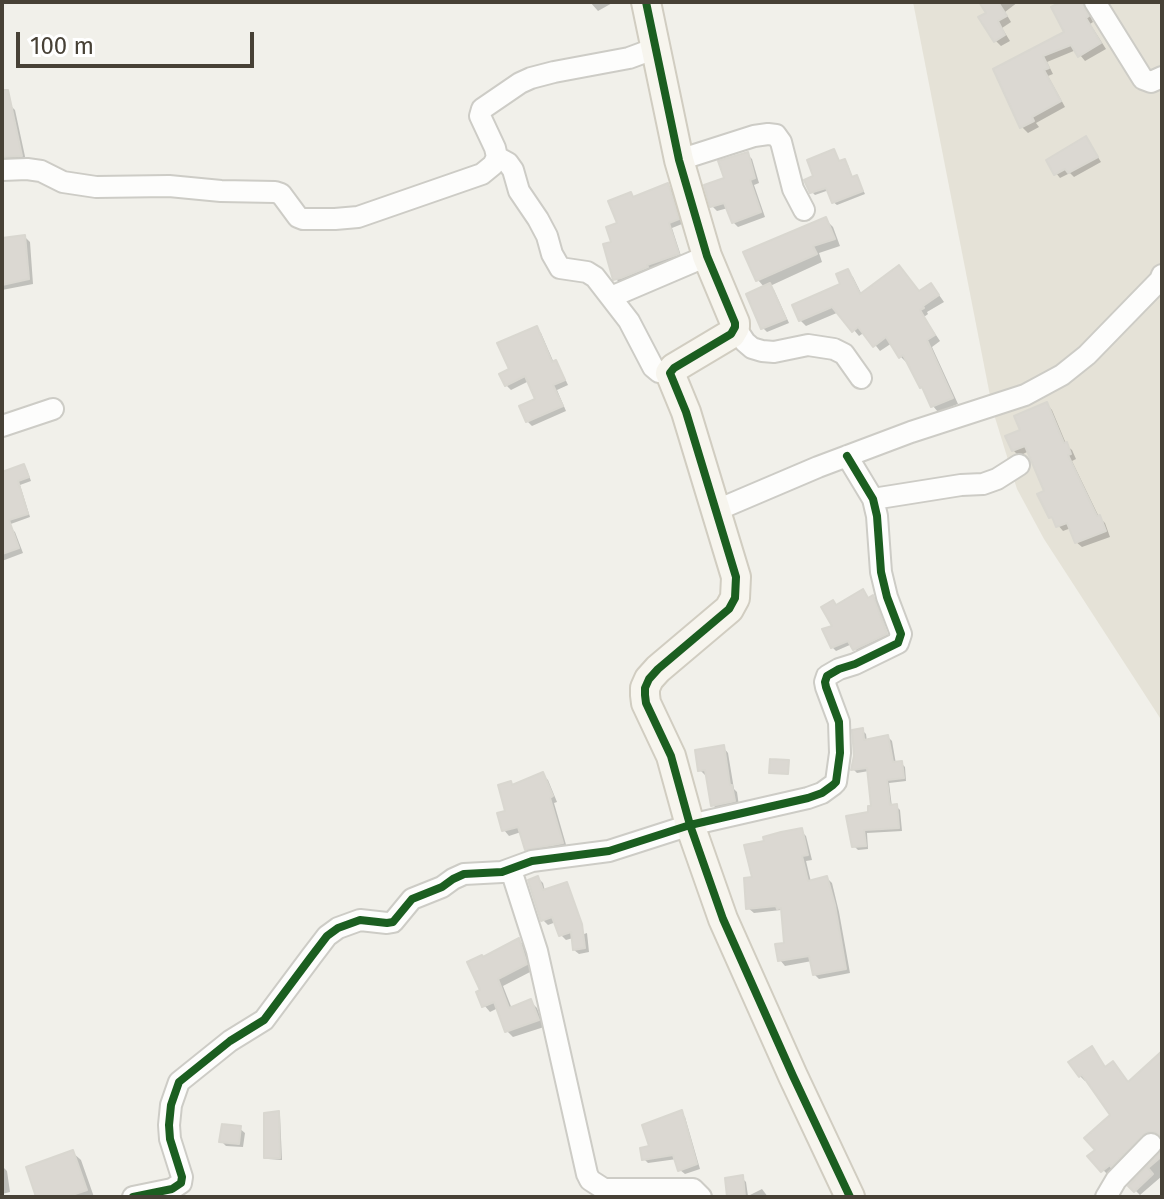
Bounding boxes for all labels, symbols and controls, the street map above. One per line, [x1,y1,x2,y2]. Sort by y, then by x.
scale bar [20,16,258,66]
text: 100 m [30,32,94,60]

